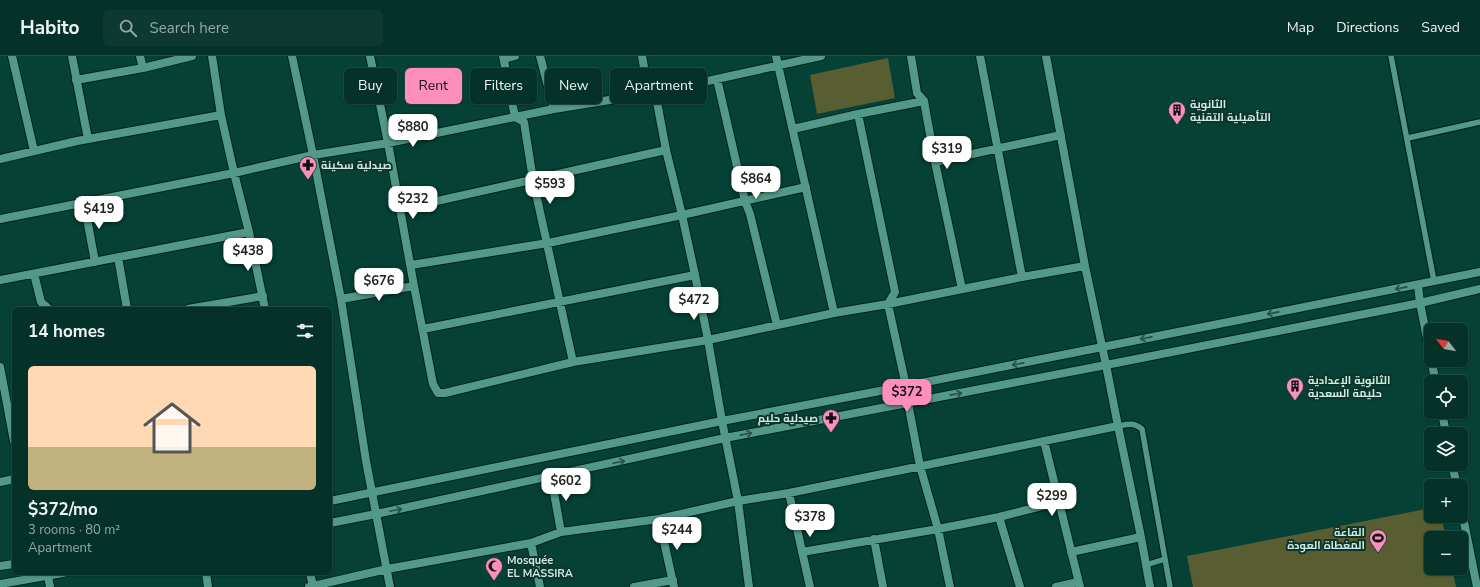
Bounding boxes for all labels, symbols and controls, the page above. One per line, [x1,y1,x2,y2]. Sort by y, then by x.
search box [103,10,383,46]
text: Habito [20,15,79,41]
icon: search [117,17,139,39]
text: Search here [149,18,229,38]
text: Map [1287,18,1314,37]
text: Directions [1336,18,1399,37]
text: Saved [1421,18,1460,37]
chip: Buy [344,68,397,104]
chip: Rent [405,68,462,104]
chip: Filters [470,68,537,104]
chip: New [545,68,602,104]
chip: Apartment [610,68,707,104]
place label: الثانوية التأهيلية التقنية [1190,97,1271,125]
building icon: الثانوية التأهيلية التقنية [1167,100,1187,125]
pin: $880 [389,114,437,148]
text: $880 [397,118,429,136]
pin: $319 [923,136,971,170]
text: $319 [931,140,963,158]
pharmacy icon: صيدلية سكينة [298,155,318,180]
place label: صيدلية سكينة [321,158,392,173]
pin: $864 [732,166,780,200]
text: $864 [740,170,772,188]
pin: $593 [526,171,574,205]
text: $593 [534,175,566,193]
pin: $232 [389,186,437,220]
text: $232 [397,190,429,208]
pin: $419 [75,196,123,230]
text: $419 [83,200,115,218]
pin: $438 [224,238,272,272]
text: $438 [232,242,264,260]
pin: $676 [355,268,403,302]
text: $676 [363,272,395,290]
one-way arrow [1395,284,1408,292]
pin: $472 [670,287,718,321]
text: $472 [678,291,710,309]
one-way arrow [1267,310,1280,318]
text: 14 homes [28,320,105,343]
icon: filters [294,320,316,342]
north arrow [1424,323,1468,367]
map controls [1424,323,1468,575]
one-way arrow [1139,335,1152,343]
one-way arrow [1012,360,1025,368]
place label: الثانوية الإعدادية حليمة السعدية [1308,373,1390,401]
button: locate [1424,375,1468,419]
building icon: الثانوية الإعدادية حليمة السعدية [1285,376,1305,401]
pin: $372 [883,379,931,413]
text: $372 [891,383,923,401]
one-way arrow [949,389,962,397]
icon: home [136,392,208,464]
pharmacy icon: صيدلية حليم [821,408,841,433]
place label: صيدلية حليم [758,411,818,426]
button: layers [1424,427,1468,471]
one-way arrow [739,430,752,438]
one-way arrow [612,457,625,465]
pin: $602 [542,468,590,502]
text: $602 [550,472,582,490]
button: + [1424,479,1468,523]
pin: $299 [1028,483,1076,517]
text: $299 [1036,487,1068,505]
text: $372/mo [28,498,98,521]
pin: $378 [786,504,834,538]
one-way arrow [389,505,402,513]
text: $378 [794,508,826,526]
pin: $244 [653,517,701,551]
text: 3 rooms · 80 m² [28,521,120,539]
text: $244 [661,521,693,539]
place label: القاعة المغطاة العودة [1287,525,1365,553]
sports icon: القاعة المغطاة العودة [1368,528,1388,553]
button: − [1424,531,1468,575]
text: Apartment [28,539,91,557]
place label: Mosquée EL MASSIRA [507,553,574,581]
mosque icon: Mosquée EL MASSIRA [484,556,504,581]

